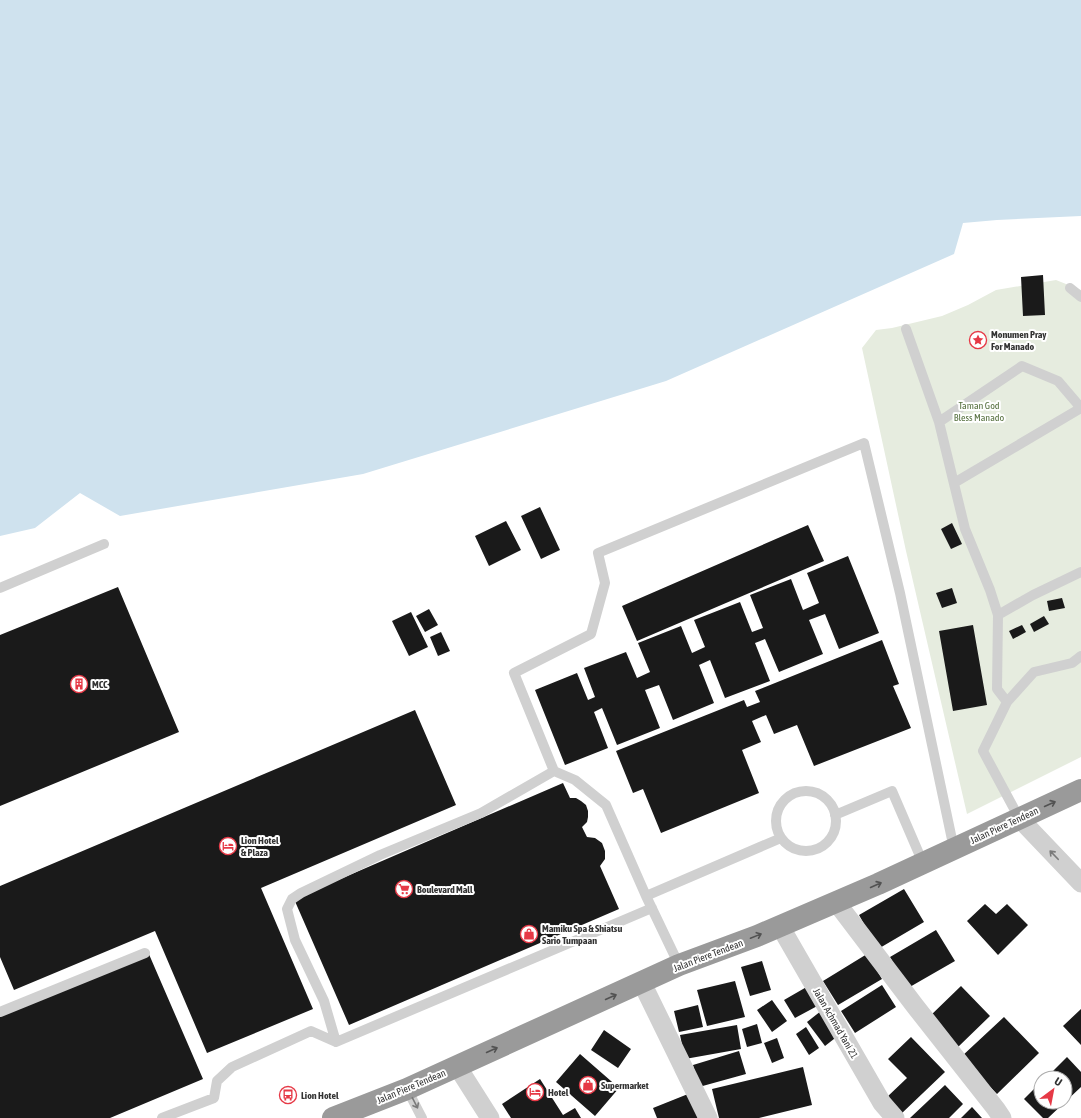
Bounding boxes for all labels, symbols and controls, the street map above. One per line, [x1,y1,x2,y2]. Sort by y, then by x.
place label: Monumen Pray For Manado [991,329,1047,352]
place icon: Monumen Pray For Manado [968,330,988,350]
park label: Taman God Bless Manado [954,400,1005,423]
building icon: MCC [69,674,89,694]
place label: MCC [92,679,108,690]
one-way arrow [1044,800,1056,808]
street label: Jalan Piere Tendean [968,805,1040,846]
place label: Lion Hotel & Plaza [241,835,279,858]
hotel icon: Lion Hotel & Plaza [218,836,238,856]
one-way arrow [1049,850,1059,860]
supermarket icon: Boulevard Mall [394,879,414,899]
one-way arrow [870,881,882,888]
place label: Boulevard Mall [417,884,473,895]
place label: Mamiku Spa & Shiatsu Sario Tumpaan [542,923,622,946]
shop icon: Mamiku Spa & Shiatsu Sario Tumpaan [519,924,539,944]
one-way arrow [750,932,762,939]
street label: Jalan Piere Tendean [672,937,745,974]
street label: Jalan Achmad Yani 21 [811,986,860,1061]
one-way arrow [604,993,616,1000]
one-way arrow [486,1046,498,1053]
street label: Jalan Piere Tendean [375,1067,447,1106]
north arrow [1033,1070,1073,1110]
shop icon: Supermarket [578,1075,598,1095]
text: U [1052,1075,1064,1088]
place label: Supermarket [601,1080,649,1091]
hotel icon: Hotel [525,1082,545,1102]
bus stop icon: Lion Hotel [278,1085,298,1105]
place label: Hotel [548,1087,569,1098]
place label: Lion Hotel [301,1090,339,1101]
one-way arrow [412,1097,419,1109]

